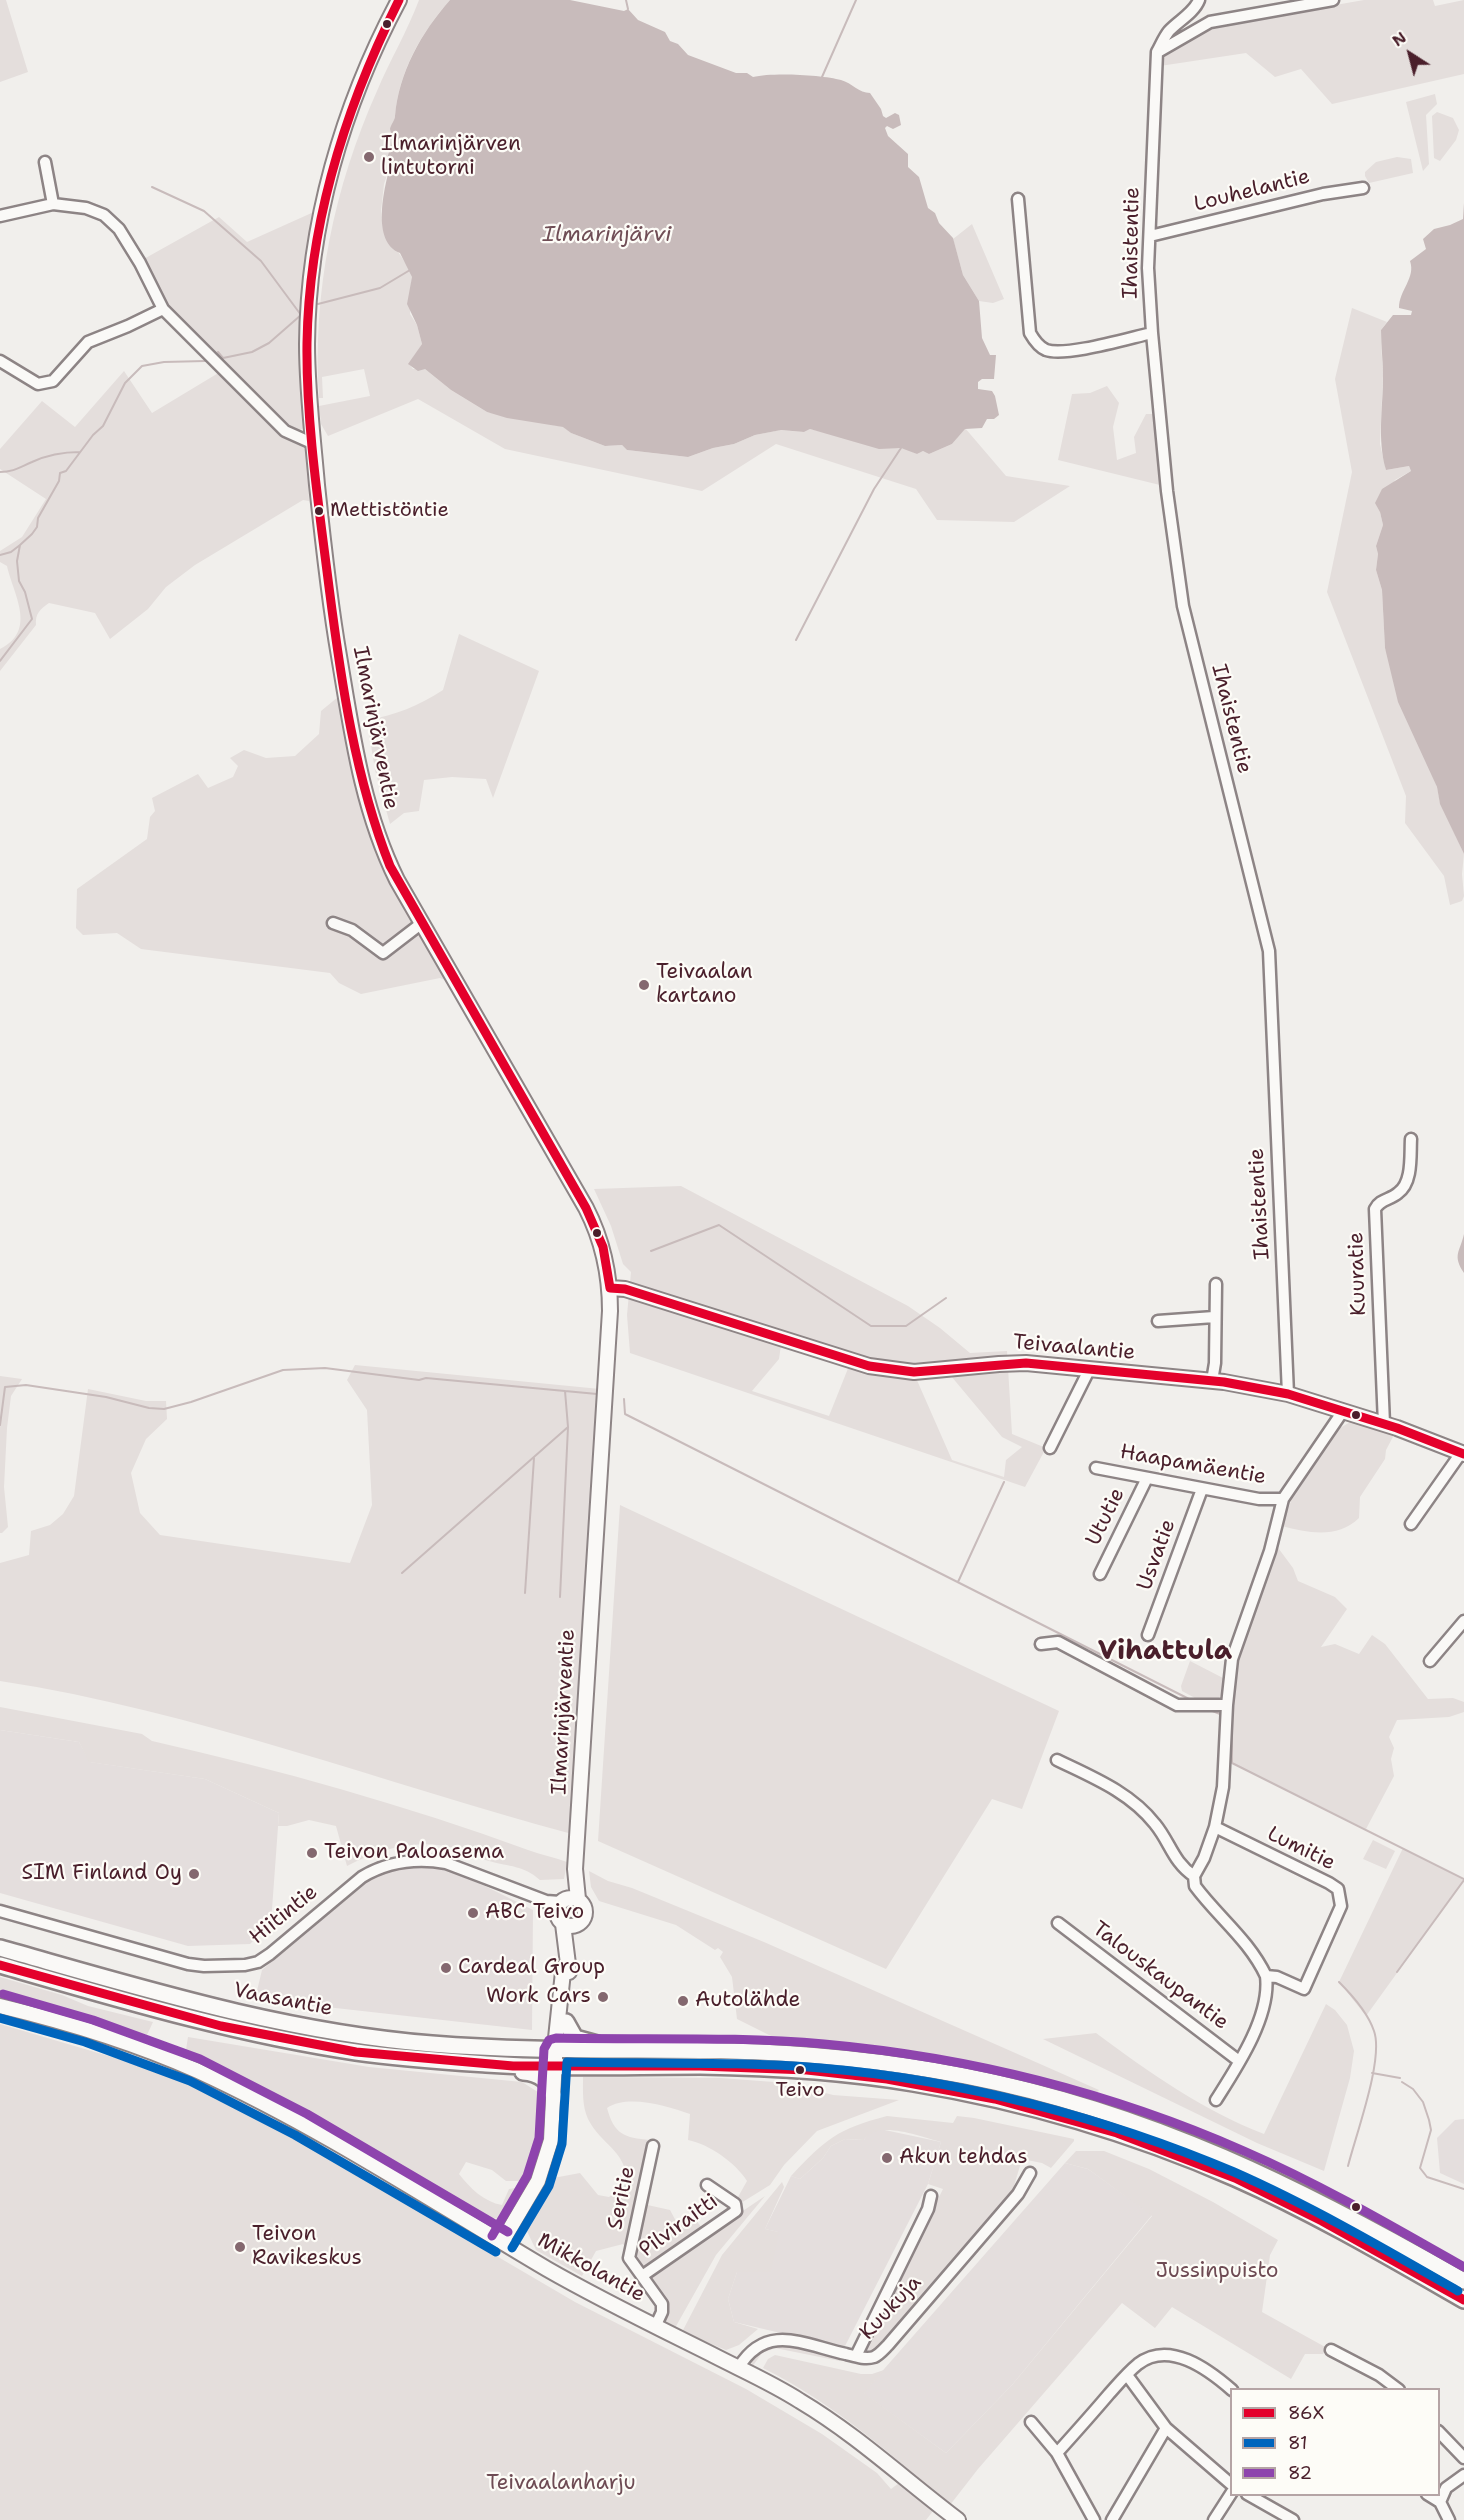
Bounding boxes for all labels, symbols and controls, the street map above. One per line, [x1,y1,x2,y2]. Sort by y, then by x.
unlabelled marker [381,18,393,30]
north arrow [1380,24,1440,84]
text: N [1388,27,1410,51]
place label: Ilmarinjärven lintutorni [381,132,521,182]
marker: Ilmarinjärven lintutorni [362,150,376,164]
street label: Louhelantie [1191,164,1313,218]
street label: Ihaistentie [1118,187,1146,299]
water label: Ilmarinjärvi [543,222,671,248]
place label: Mettistöntie [330,499,449,523]
marker: Mettistöntie [313,505,325,517]
street label: Ilmarinjärventie [347,644,403,812]
street label: Ihaistentie [1205,662,1257,776]
place label: Teivaalan kartano [656,960,753,1010]
marker: Teivaalan kartano [637,978,651,992]
street label: Ihaistentie [1244,1147,1276,1261]
unlabelled marker [591,1227,603,1239]
street label: Kuuratie [1344,1232,1372,1316]
street label: Teivaalantie [1012,1330,1136,1366]
unlabelled marker [1350,1409,1362,1421]
street label: Haapamäentie [1118,1440,1268,1490]
street label: Ututie [1081,1484,1131,1550]
street label: Usvatie [1133,1516,1181,1594]
street label: Ilmarinjärventie [547,1629,581,1795]
district label: Vihattula [1098,1636,1232,1668]
street label: Lumitie [1263,1822,1339,1876]
place label: Teivon Paloasema [324,1840,504,1866]
marker: Teivon Paloasema [305,1846,319,1860]
place label: SIM Finland Oy [22,1861,182,1887]
marker: SIM Finland Oy [187,1867,201,1881]
street label: Hiitintie [245,1880,323,1950]
place label: ABC Teivo [485,1900,584,1926]
marker: ABC Teivo [466,1906,480,1920]
street label: Talouskaupantie [1087,1917,1233,2035]
place label: Cardeal Group [458,1955,605,1981]
marker: Cardeal Group [439,1961,453,1975]
street label: Vaasantie [231,1978,335,2022]
place label: Work Cars [486,1984,591,2010]
place label: Autolähde [695,1988,800,2014]
marker: Work Cars [596,1990,610,2004]
marker: Autolähde [676,1994,690,2008]
marker: Teivo [794,2064,806,2076]
place label: Teivo [775,2079,825,2103]
place label: Akun tehdas [899,2145,1028,2171]
marker: Akun tehdas [880,2151,894,2165]
street label: Seritie [603,2164,641,2232]
street label: Pilviraitti [635,2189,723,2263]
unlabelled marker [1350,2201,1362,2213]
place label: Teivon Ravikeskus [252,2222,362,2272]
street label: Mikkolantie [533,2228,649,2308]
marker: Teivon Ravikeskus [233,2240,247,2254]
park label: Jussinpuisto [1155,2259,1279,2285]
street label: Kuukuja [855,2271,927,2345]
legend [1230,2388,1440,2496]
text: 86X [1288,2401,1324,2425]
text: 81 [1288,2431,1307,2455]
text: 82 [1288,2461,1312,2485]
park label: Teivaalanharju [486,2471,636,2497]

